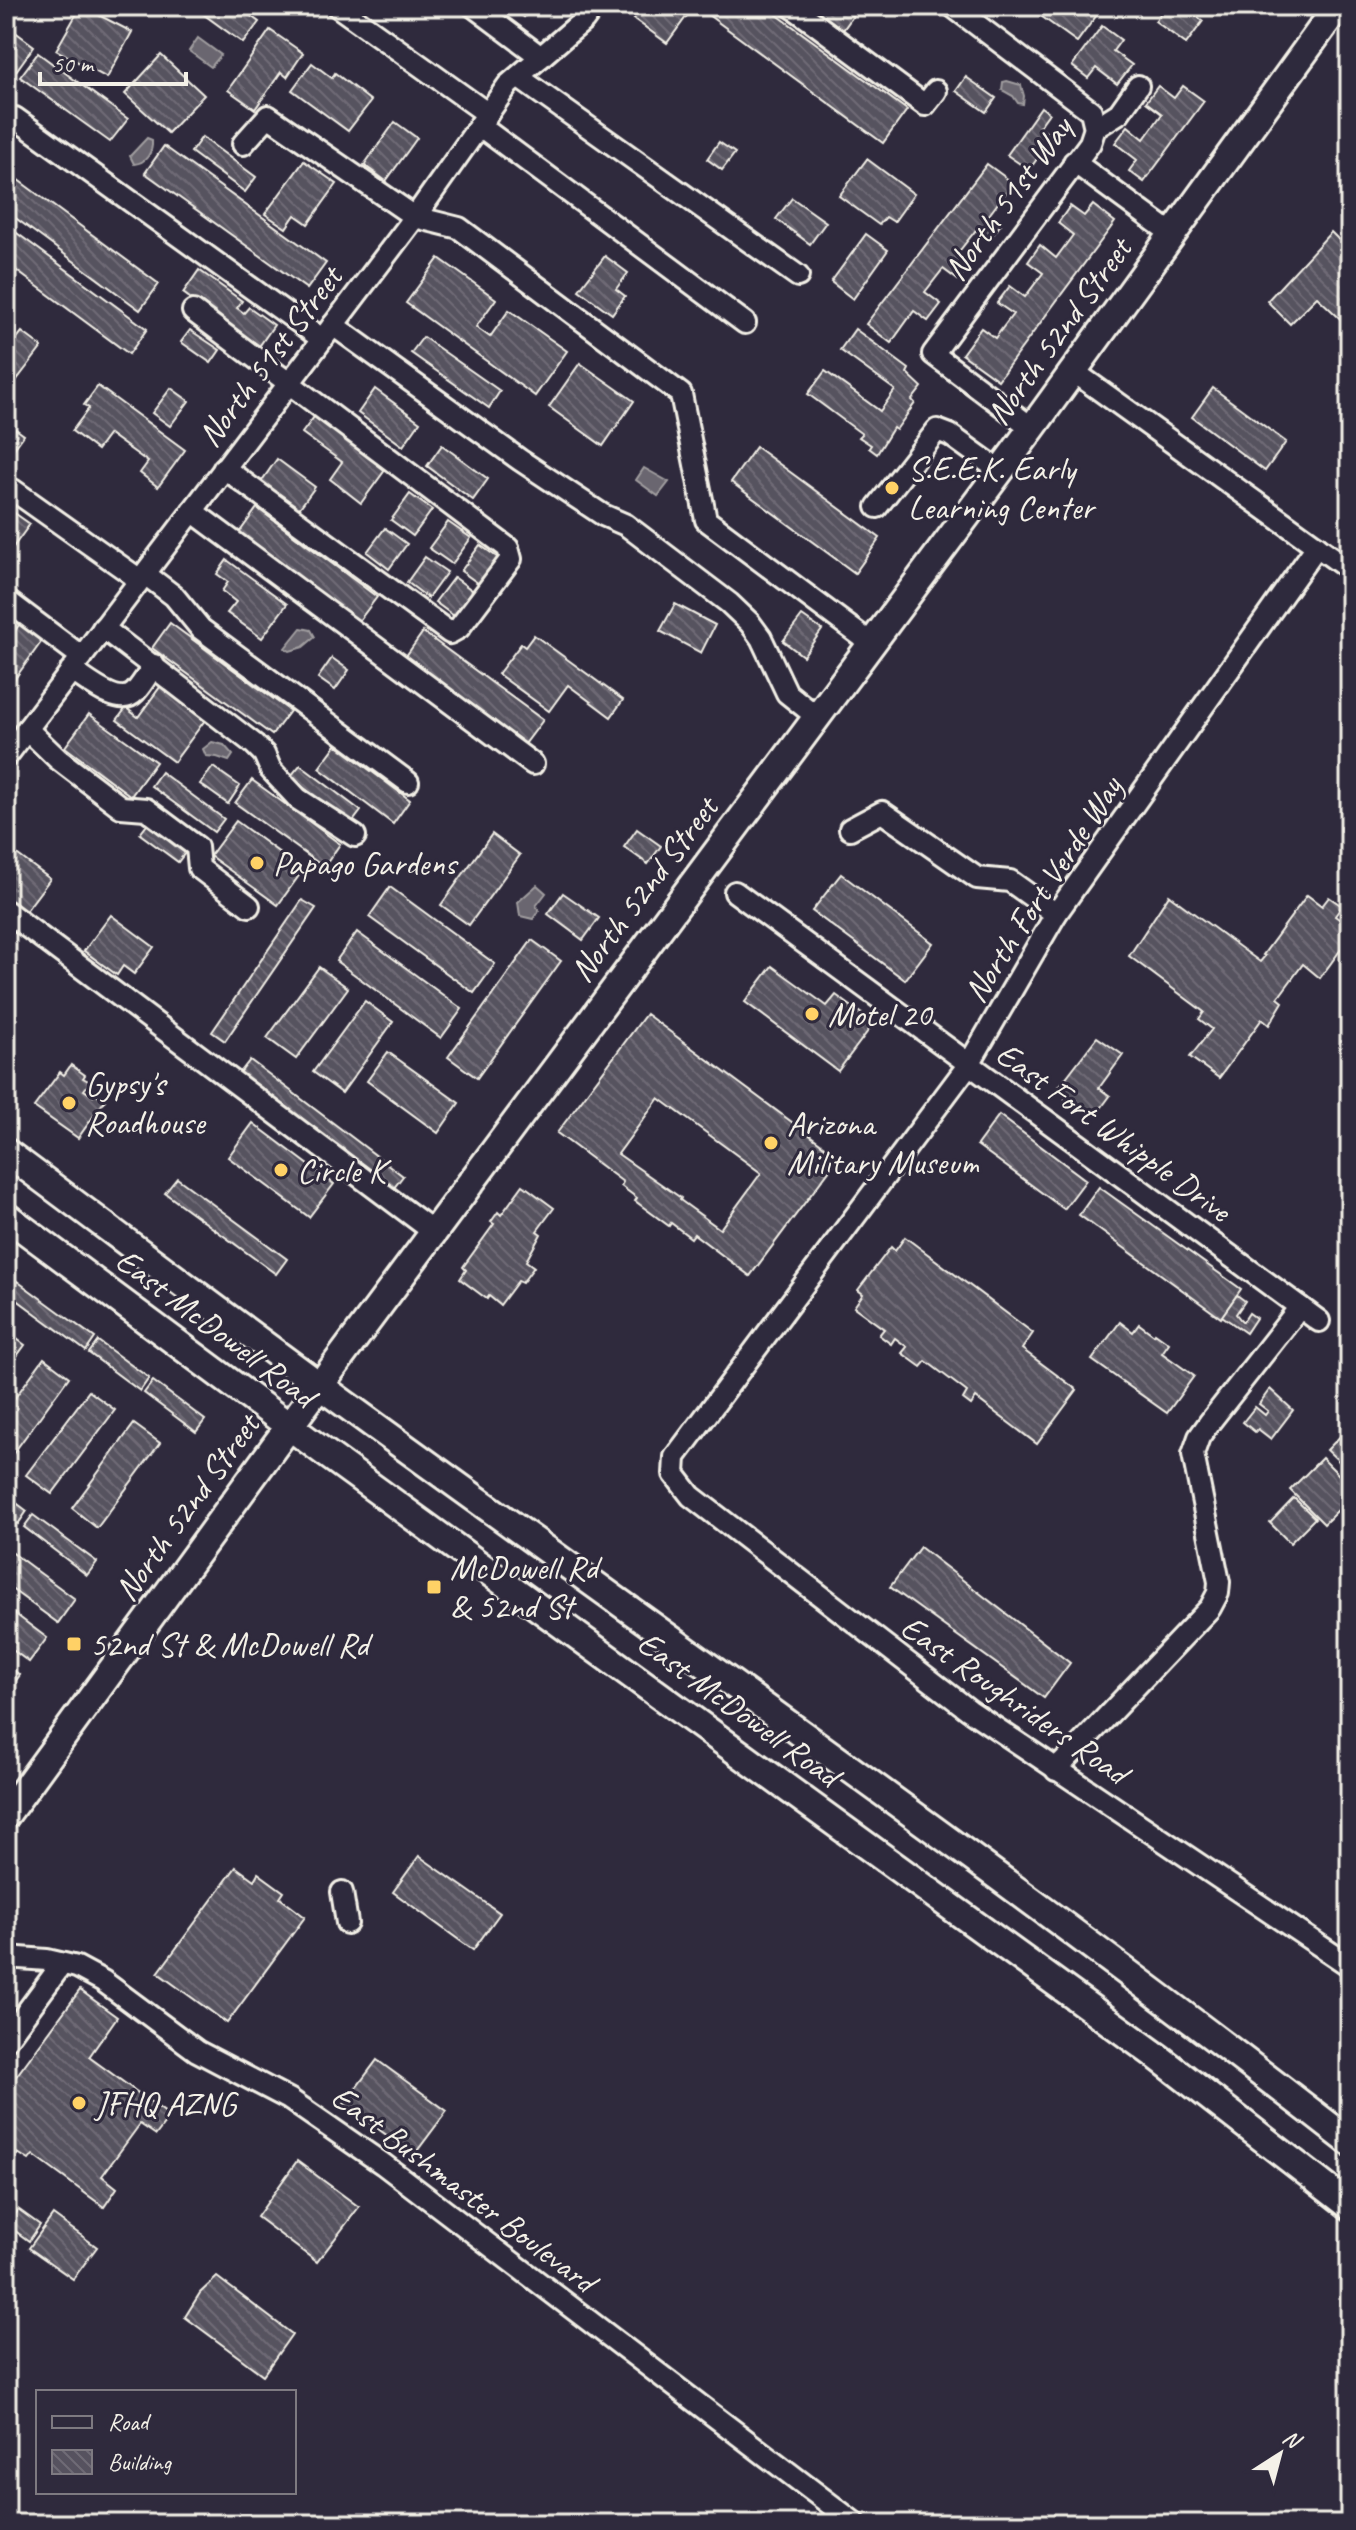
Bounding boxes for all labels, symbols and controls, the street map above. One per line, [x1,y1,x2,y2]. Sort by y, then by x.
scale bar [40,36,186,86]
text: 50 m [52,49,95,79]
street label: North 51st Way [934,105,1083,289]
street label: North 52nd Street [976,226,1143,433]
street label: North 51st Street [188,255,353,455]
place label: S.E.E.K. Early Learning Center [908,447,1097,529]
marker: S.E.E.K. Early Learning Center [883,479,901,497]
street label: North Fort Verde Way [953,766,1133,1010]
street label: North 52nd Street [560,785,729,990]
place label: Papago Gardens [273,842,459,885]
marker: Papago Gardens [248,854,266,872]
place label: Motel 20 [828,993,934,1036]
marker: Motel 20 [803,1005,821,1023]
street label: East Fort Whipple Drive [988,1032,1241,1232]
place label: Gypsy's Roadhouse [85,1062,207,1144]
marker: Gypsy's Roadhouse [60,1094,78,1112]
place label: Arizona Military Museum [787,1102,979,1184]
marker: Arizona Military Museum [762,1134,780,1152]
place label: Circle K [297,1149,393,1192]
marker: Circle K [272,1161,290,1179]
street label: East McDowell Road [107,1238,328,1419]
street label: North 52nd Street [104,1402,271,1609]
place label: McDowell Rd & 52nd St [450,1546,603,1628]
marker: McDowell Rd & 52nd St [425,1578,443,1596]
street label: East Roughriders Road [893,1605,1140,1796]
street label: East McDowell Road [629,1621,852,1799]
place label: 52nd St & McDowell Rd [90,1623,374,1666]
marker: 52nd St & McDowell Rd [65,1635,83,1653]
street label: East Bushmaster Boulevard [323,2075,608,2305]
place label: JFHQ AZNG [93,2082,239,2125]
marker: JFHQ AZNG [70,2094,88,2112]
legend [36,2390,296,2494]
text: Road [108,2407,152,2437]
north arrow [1240,2414,1320,2494]
text: N [1277,2423,1308,2456]
text: Building [108,2447,173,2477]

